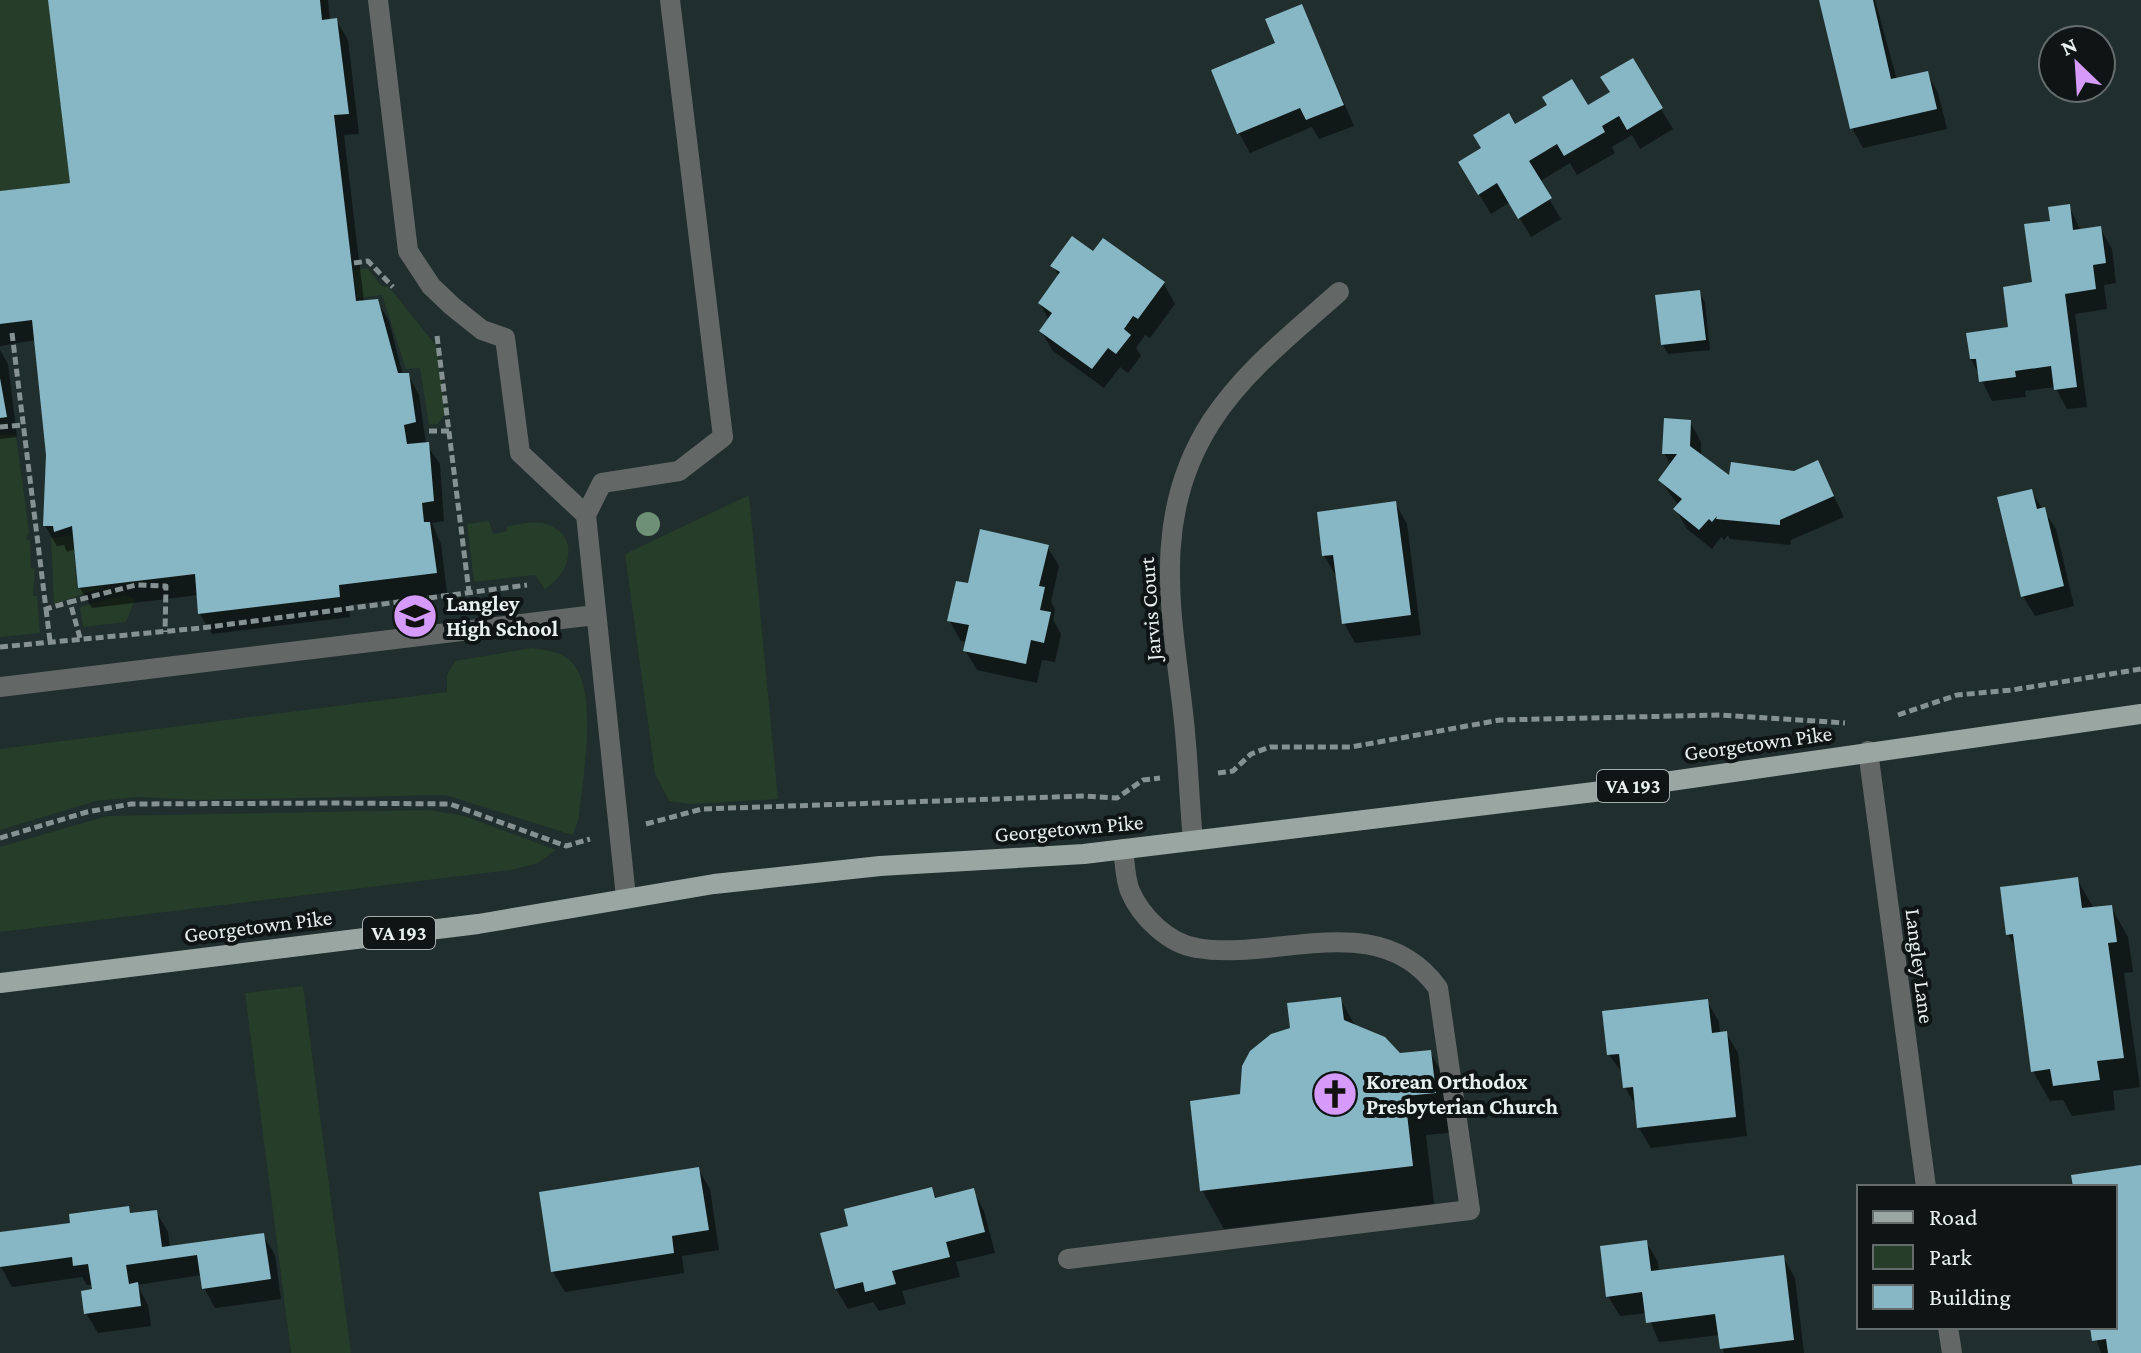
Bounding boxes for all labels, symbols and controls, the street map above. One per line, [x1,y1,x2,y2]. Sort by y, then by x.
north arrow [2037,24,2117,104]
text: N [2057,32,2081,61]
street label: Jarvis Court [1134,556,1166,664]
place label: Langley High School [446,591,559,641]
school or university icon: Langley High School [391,592,439,640]
street label: Georgetown Pike [1682,720,1834,766]
road number: VA 193 [1597,770,1669,802]
street label: Georgetown Pike [994,809,1144,847]
street label: Georgetown Pike [182,905,334,947]
street label: Langley Lane [1901,907,1939,1025]
road number: VA 193 [363,917,435,949]
place label: Korean Orthodox Presbyterian Church [1366,1069,1558,1119]
church icon: Korean Orthodox Presbyterian Church [1311,1070,1359,1118]
legend [1857,1185,2117,1329]
text: Road [1929,1203,1978,1230]
text: Park [1929,1243,1972,1270]
text: Building [1929,1283,2011,1310]

